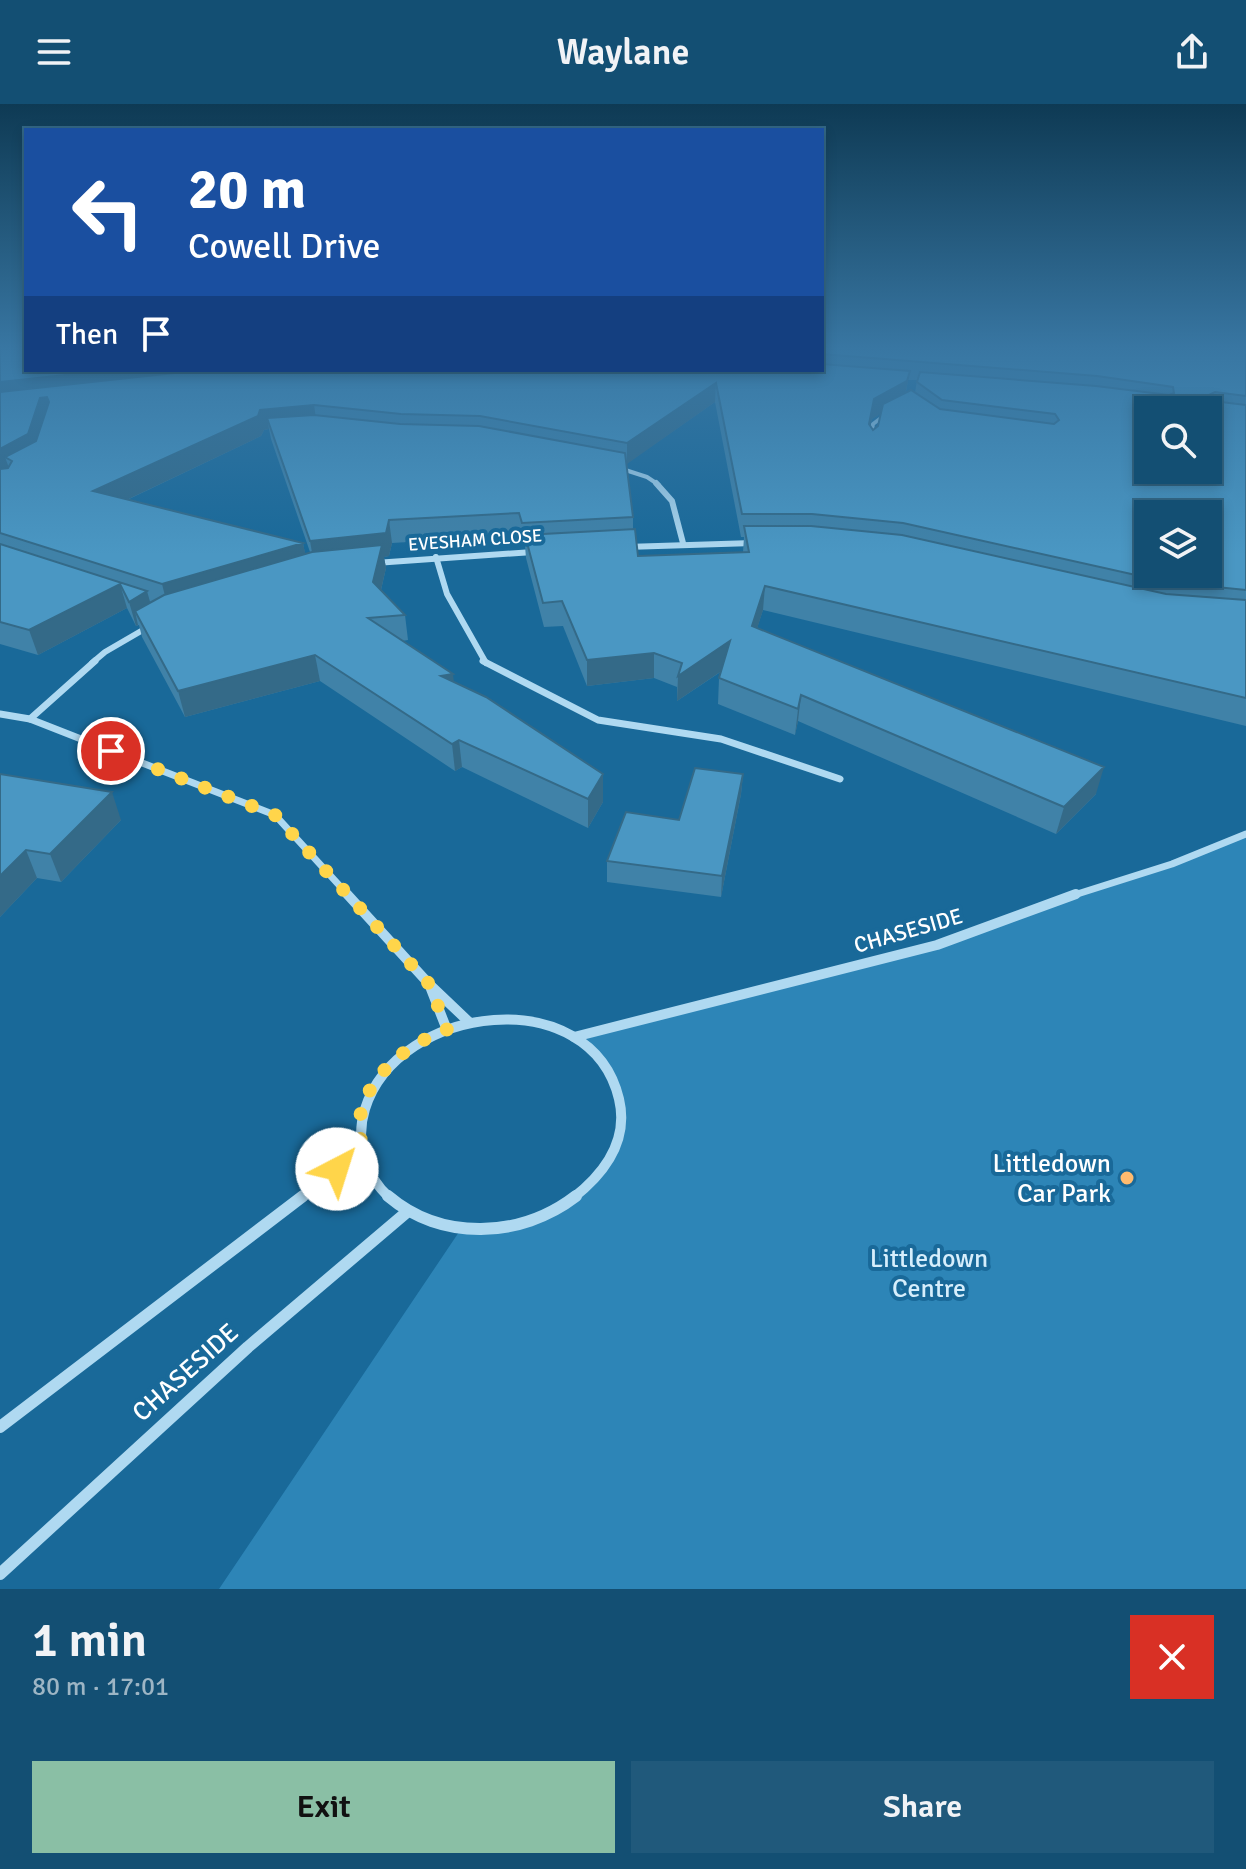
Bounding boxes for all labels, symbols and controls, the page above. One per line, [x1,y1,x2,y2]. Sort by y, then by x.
icon: menu [32,30,76,74]
text: Waylane [557,30,689,75]
icon: share [1170,30,1214,74]
text: 20 m [188,155,306,224]
icon: left [56,160,160,264]
text: Cowell Drive [188,224,381,269]
icon: arrive [134,312,178,356]
text: Then [56,316,118,353]
map controls [1134,396,1222,588]
button: search [1134,396,1222,484]
button: layers [1134,500,1222,588]
street label: EVESHAM CLOSE [407,524,543,556]
pin [77,717,145,785]
icon: arrive [89,729,133,773]
street label: CHASESIDE [851,902,966,959]
position arrow [295,1127,379,1211]
place label: Littledown Car Park [992,1148,1111,1210]
marker: Littledown Car Park [1118,1169,1136,1187]
park label: Littledown Centre [870,1243,988,1305]
street label: CHASESIDE [126,1317,245,1429]
text: 1 min [32,1611,147,1670]
button: close [1130,1615,1214,1699]
text: 80 m · 17:01 [32,1671,169,1703]
button: Exit [32,1761,615,1853]
button: Share [631,1761,1214,1853]

